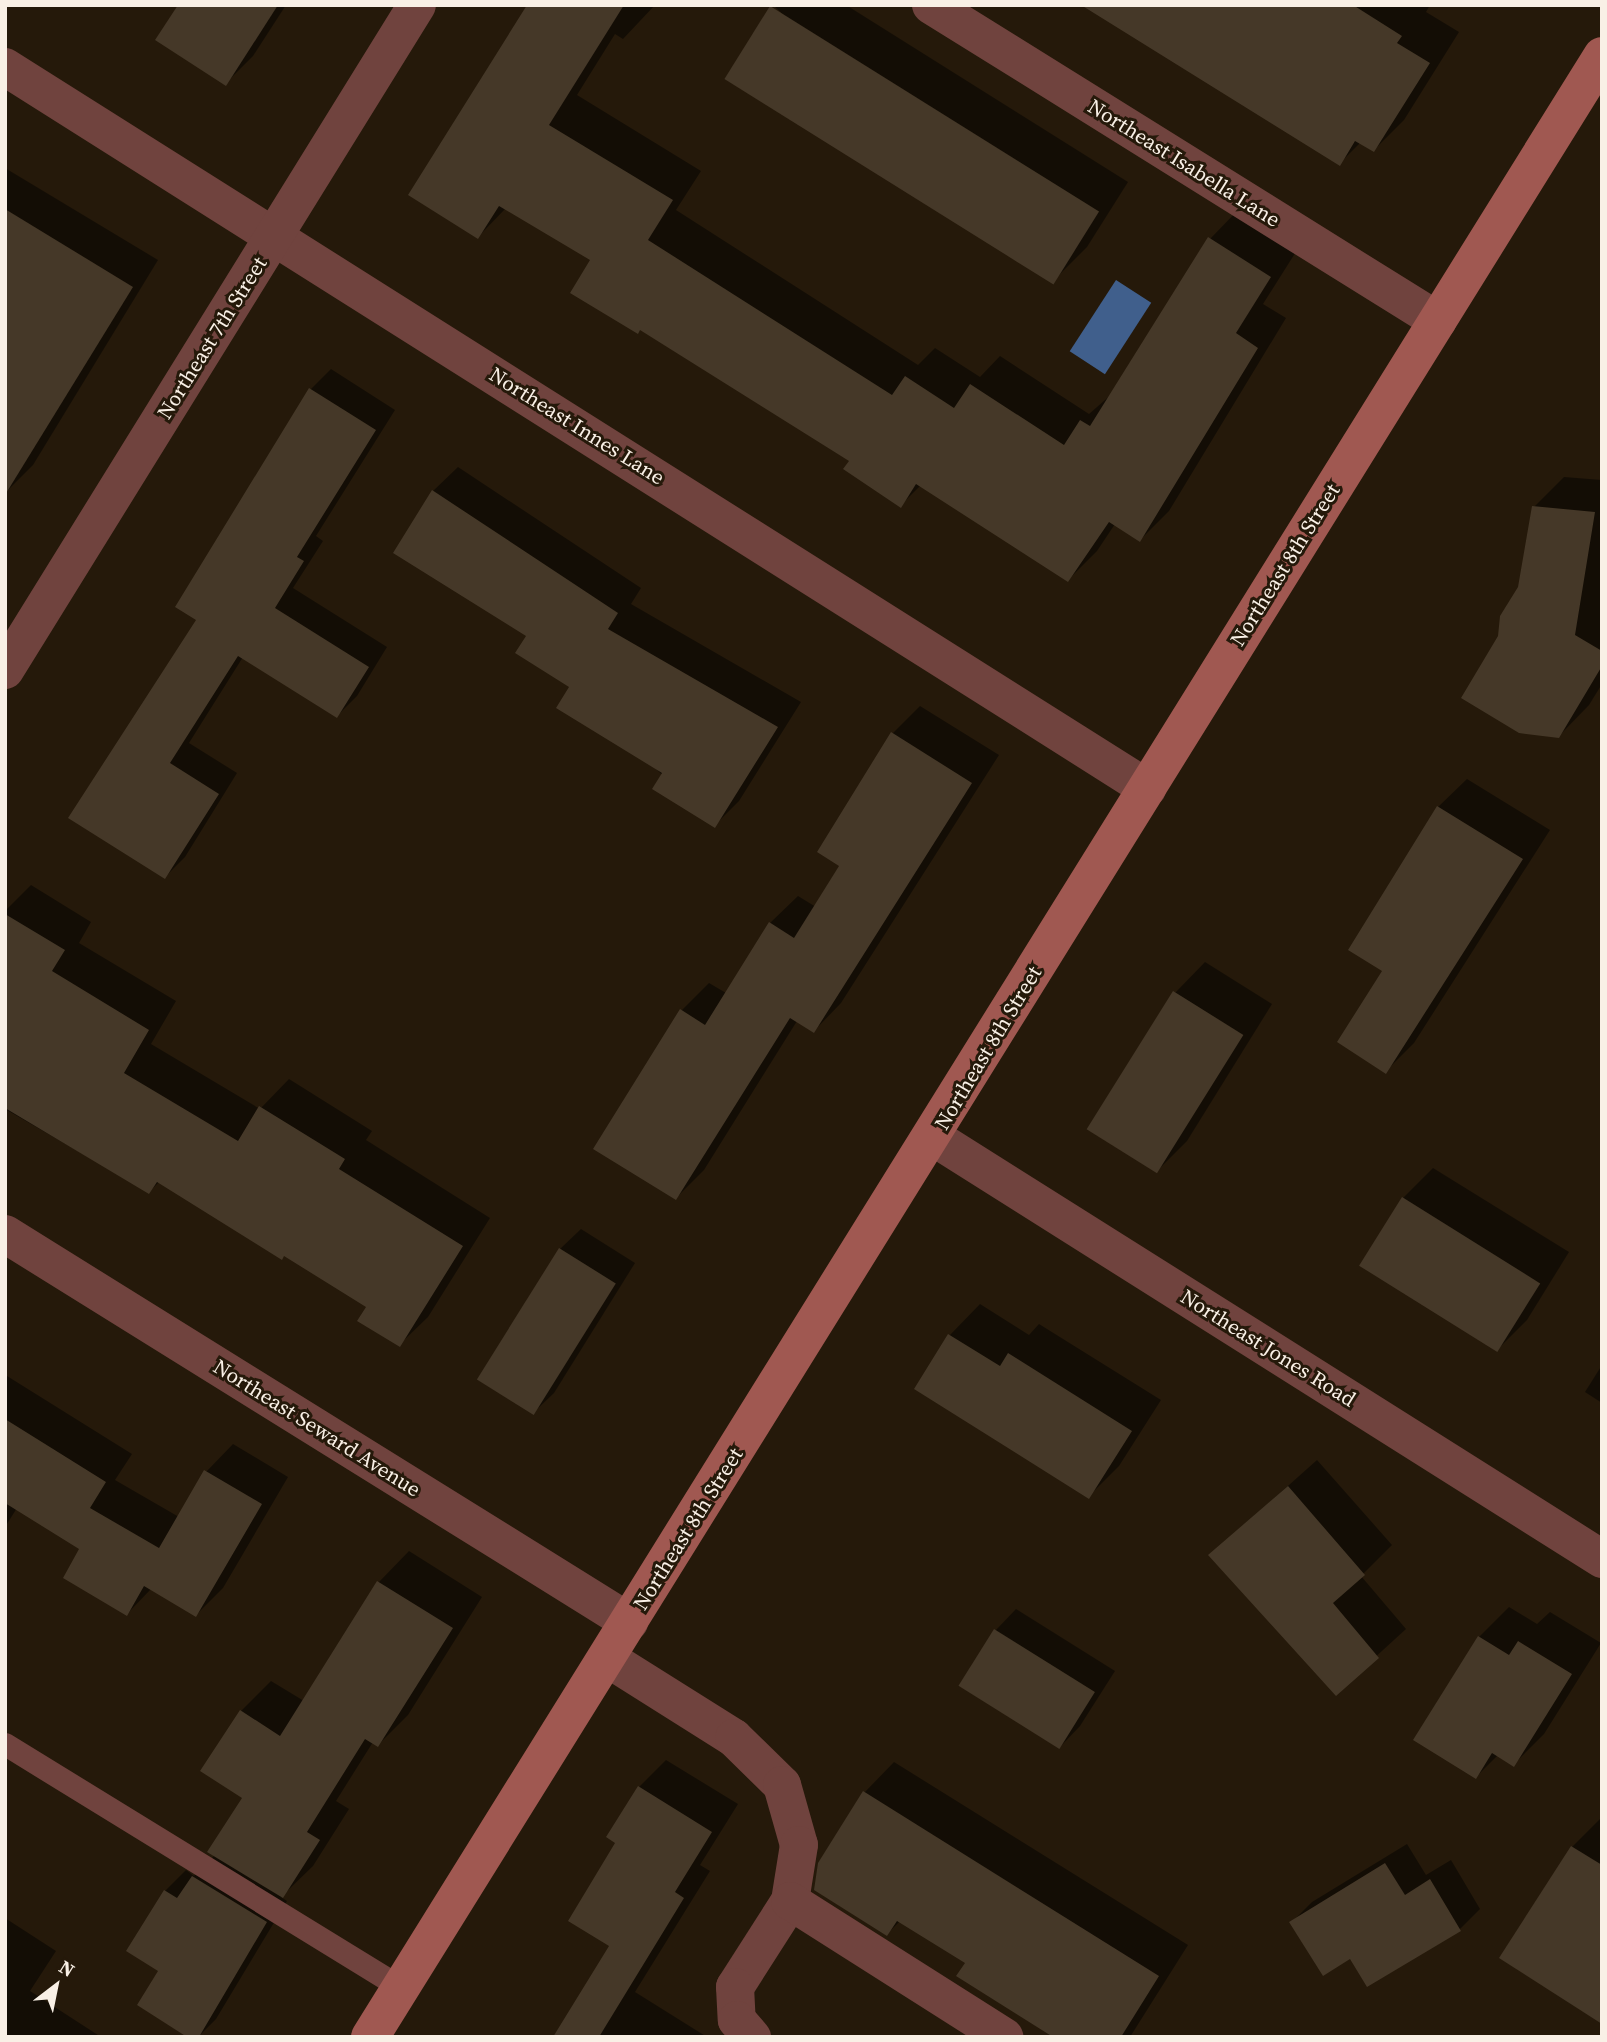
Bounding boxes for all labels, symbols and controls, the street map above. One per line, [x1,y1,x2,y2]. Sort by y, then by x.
street label: Northeast Isabella Lane [1083,94,1285,232]
street label: Northeast 7th Street [152,252,272,424]
street label: Northeast Innes Lane [485,362,669,490]
street label: Northeast 8th Street [1225,479,1345,651]
street label: Northeast 8th Street [929,962,1047,1134]
street label: Northeast Jones Road [1176,1284,1360,1412]
street label: Northeast Seward Avenue [209,1354,425,1502]
street label: Northeast 8th Street [628,1443,748,1615]
north arrow [21,1951,91,2021]
text: N [54,1953,80,1983]

